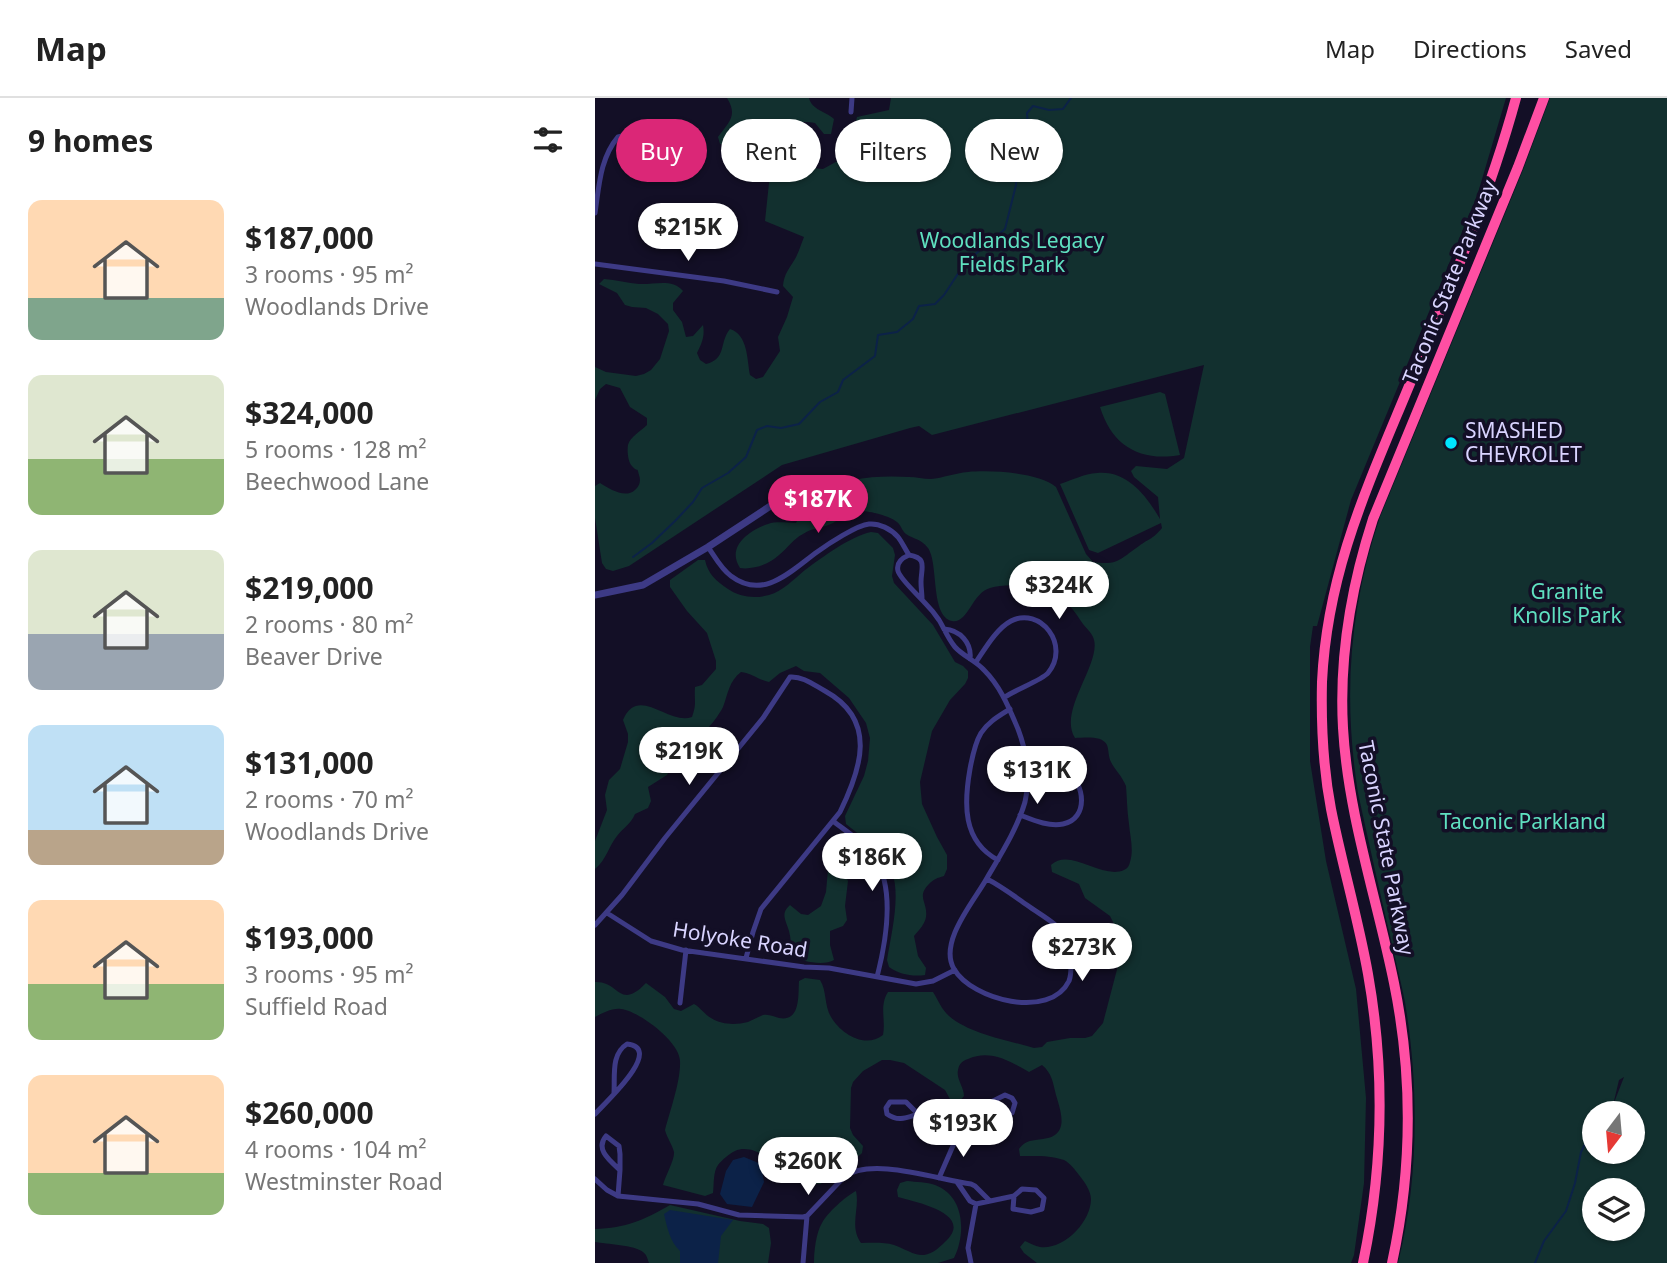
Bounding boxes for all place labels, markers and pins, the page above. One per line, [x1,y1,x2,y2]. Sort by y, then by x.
pin: $215K [639,204,737,263]
place label: SMASHED CHEVROLET [1465,416,1582,468]
marker: SMASHED CHEVROLET [1443,435,1459,451]
pin: $187K [769,476,867,535]
pin: $324K [1010,561,1108,621]
pin: $219K [640,728,738,787]
pin: $131K [988,746,1086,806]
pin: $186K [823,834,921,893]
pin: $273K [1033,924,1131,983]
pin: $193K [914,1100,1012,1159]
pin: $260K [759,1138,857,1197]

